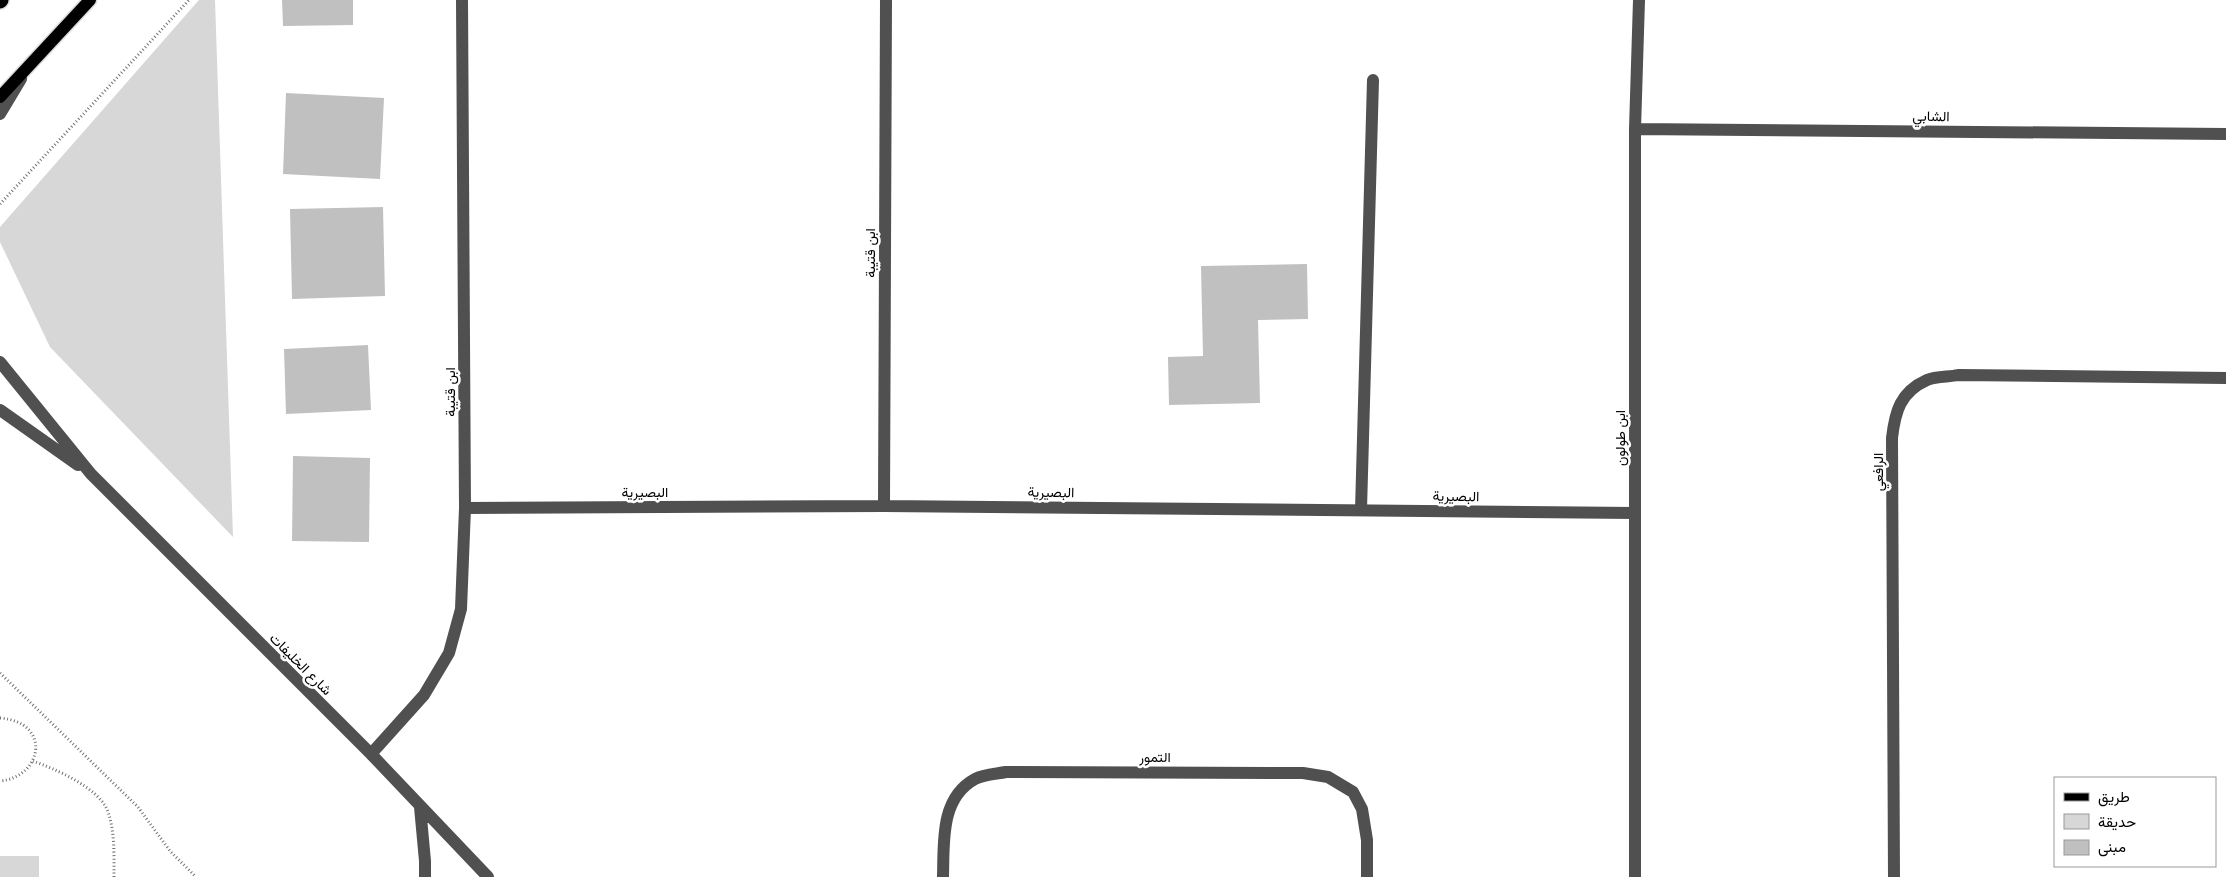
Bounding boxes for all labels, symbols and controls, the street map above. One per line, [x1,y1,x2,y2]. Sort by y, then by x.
street label: الشابي [1912,106,1950,128]
street label: ابن قتيبة [860,228,879,278]
street label: ابن قتيبة [440,367,459,417]
street label: ابن طولون [1610,410,1629,466]
street label: الرافعي [1868,453,1890,491]
street label: البصيرية [622,482,668,501]
street label: البصيرية [1027,482,1075,501]
street label: البصيرية [1432,486,1480,505]
street label: شارع الخليفات [265,628,337,700]
street label: التمور [1138,747,1171,766]
legend [2054,777,2216,867]
text: طريق [2098,786,2130,807]
text: حديقة [2098,811,2136,831]
text: مبنى [2098,836,2126,857]

